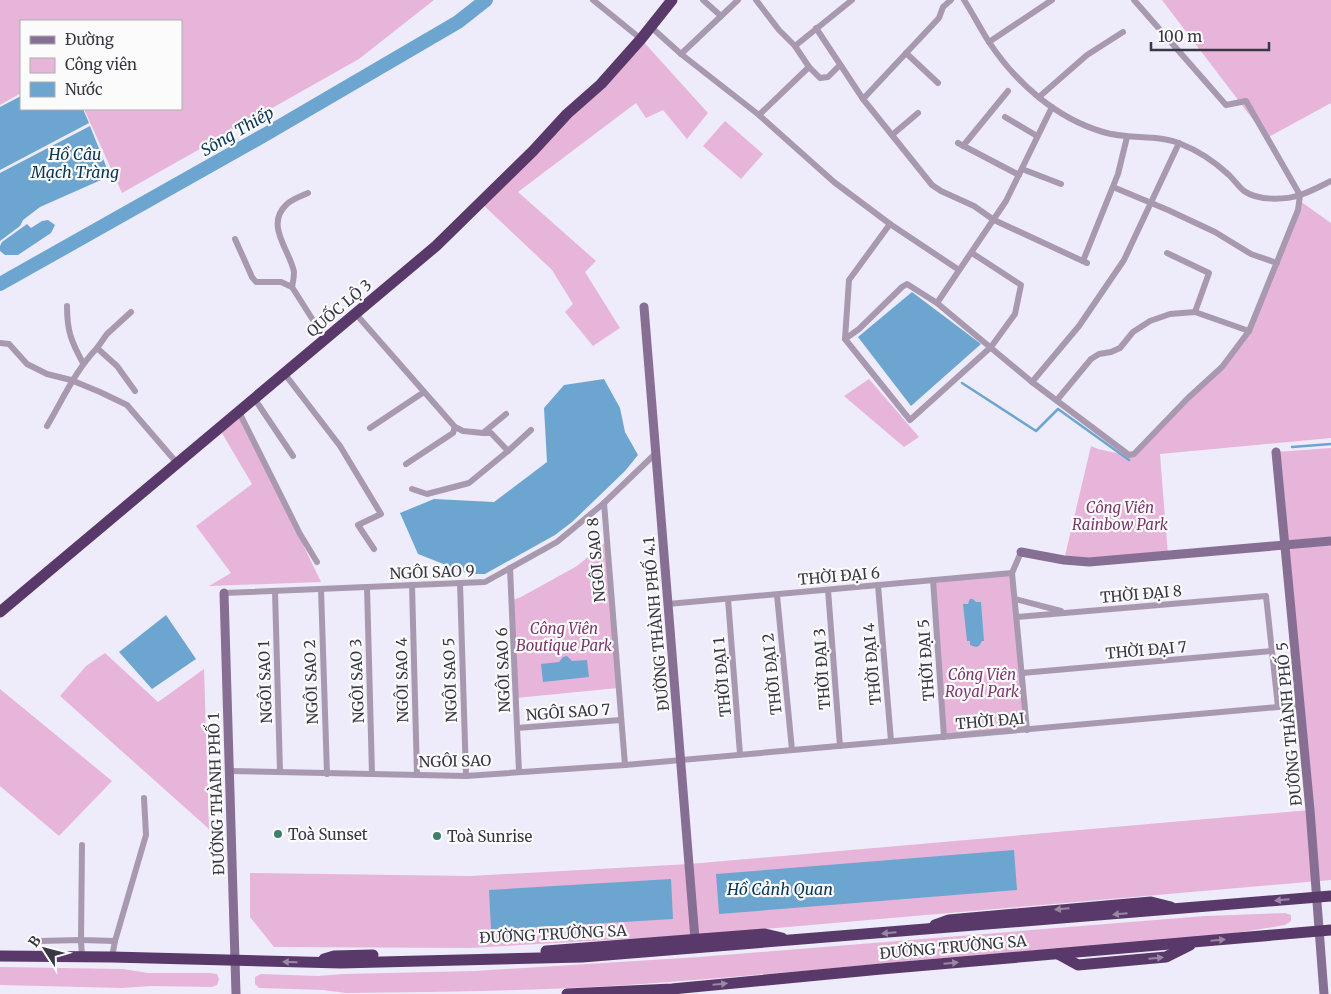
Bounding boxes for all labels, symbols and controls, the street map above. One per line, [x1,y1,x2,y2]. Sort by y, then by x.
legend [20,20,182,110]
scale bar [1151,20,1268,52]
text: 100 m [1158,27,1202,46]
text: Đường [65,30,114,49]
text: Công viên [65,55,137,74]
text: Nước [65,80,103,99]
water label: Sông Thiếp [197,102,277,160]
water label: Hồ Câu Mạch Tràng [30,144,119,182]
street label: QUỐC LỘ 3 [301,273,375,341]
park label: Công Viên Rainbow Park [1072,498,1169,534]
street label: NGÔI SAO 8 [582,517,609,603]
street label: ĐƯỜNG THÀNH PHỐ 4.1 [636,536,673,712]
street label: NGÔI SAO 9 [389,560,475,583]
street label: THỜI ĐẠI 6 [797,562,881,589]
street label: THỜI ĐẠI 8 [1099,580,1183,607]
park label: Công Viên Boutique Park [516,619,613,655]
street label: THỜI ĐẠI 5 [913,619,938,702]
street label: THỜI ĐẠI 4 [858,622,885,706]
street label: NGÔI SAO 6 [491,627,514,713]
street label: THỜI ĐẠI 3 [809,628,834,710]
street label: THỜI ĐẠI 2 [757,632,786,716]
street label: THỜI ĐẠI 1 [708,636,735,718]
street label: THỜI ĐẠI 7 [1104,636,1188,663]
street label: NGÔI SAO 4 [391,637,412,723]
street label: NGÔI SAO 5 [438,637,461,723]
street label: NGÔI SAO 3 [345,638,368,724]
street label: NGÔI SAO 2 [299,639,322,725]
street label: NGÔI SAO 1 [253,640,276,724]
street label: ĐƯỜNG THÀNH PHỐ 5 [1269,641,1306,807]
park label: Công Viên Royal Park [945,665,1020,701]
street label: NGÔI SAO 7 [525,699,611,724]
street label: THỜI ĐẠI [955,708,1025,733]
street label: ĐƯỜNG THÀNH PHỐ 1 [201,712,228,876]
street label: NGÔI SAO [419,750,492,771]
place label: Toà Sunset [288,825,368,844]
place label: Toà Sunrise [447,827,533,846]
marker: Toà Sunset [272,828,284,840]
marker: Toà Sunrise [431,830,443,842]
water label: Hồ Cảnh Quan [726,879,833,899]
one-way arrow [1274,897,1290,905]
one-way arrow [1054,906,1070,914]
one-way arrow [1112,910,1128,918]
street label: ĐƯỜNG TRƯỜNG SA [479,920,628,947]
north arrow [20,924,70,974]
one-way arrow [880,929,896,937]
street label: ĐƯỜNG TRƯỜNG SA [879,930,1028,963]
text: B [24,932,45,951]
one-way arrow [1210,936,1226,944]
one-way arrow [1148,954,1164,962]
one-way arrow [282,958,298,966]
one-way arrow [944,958,960,966]
one-way arrow [712,980,728,988]

